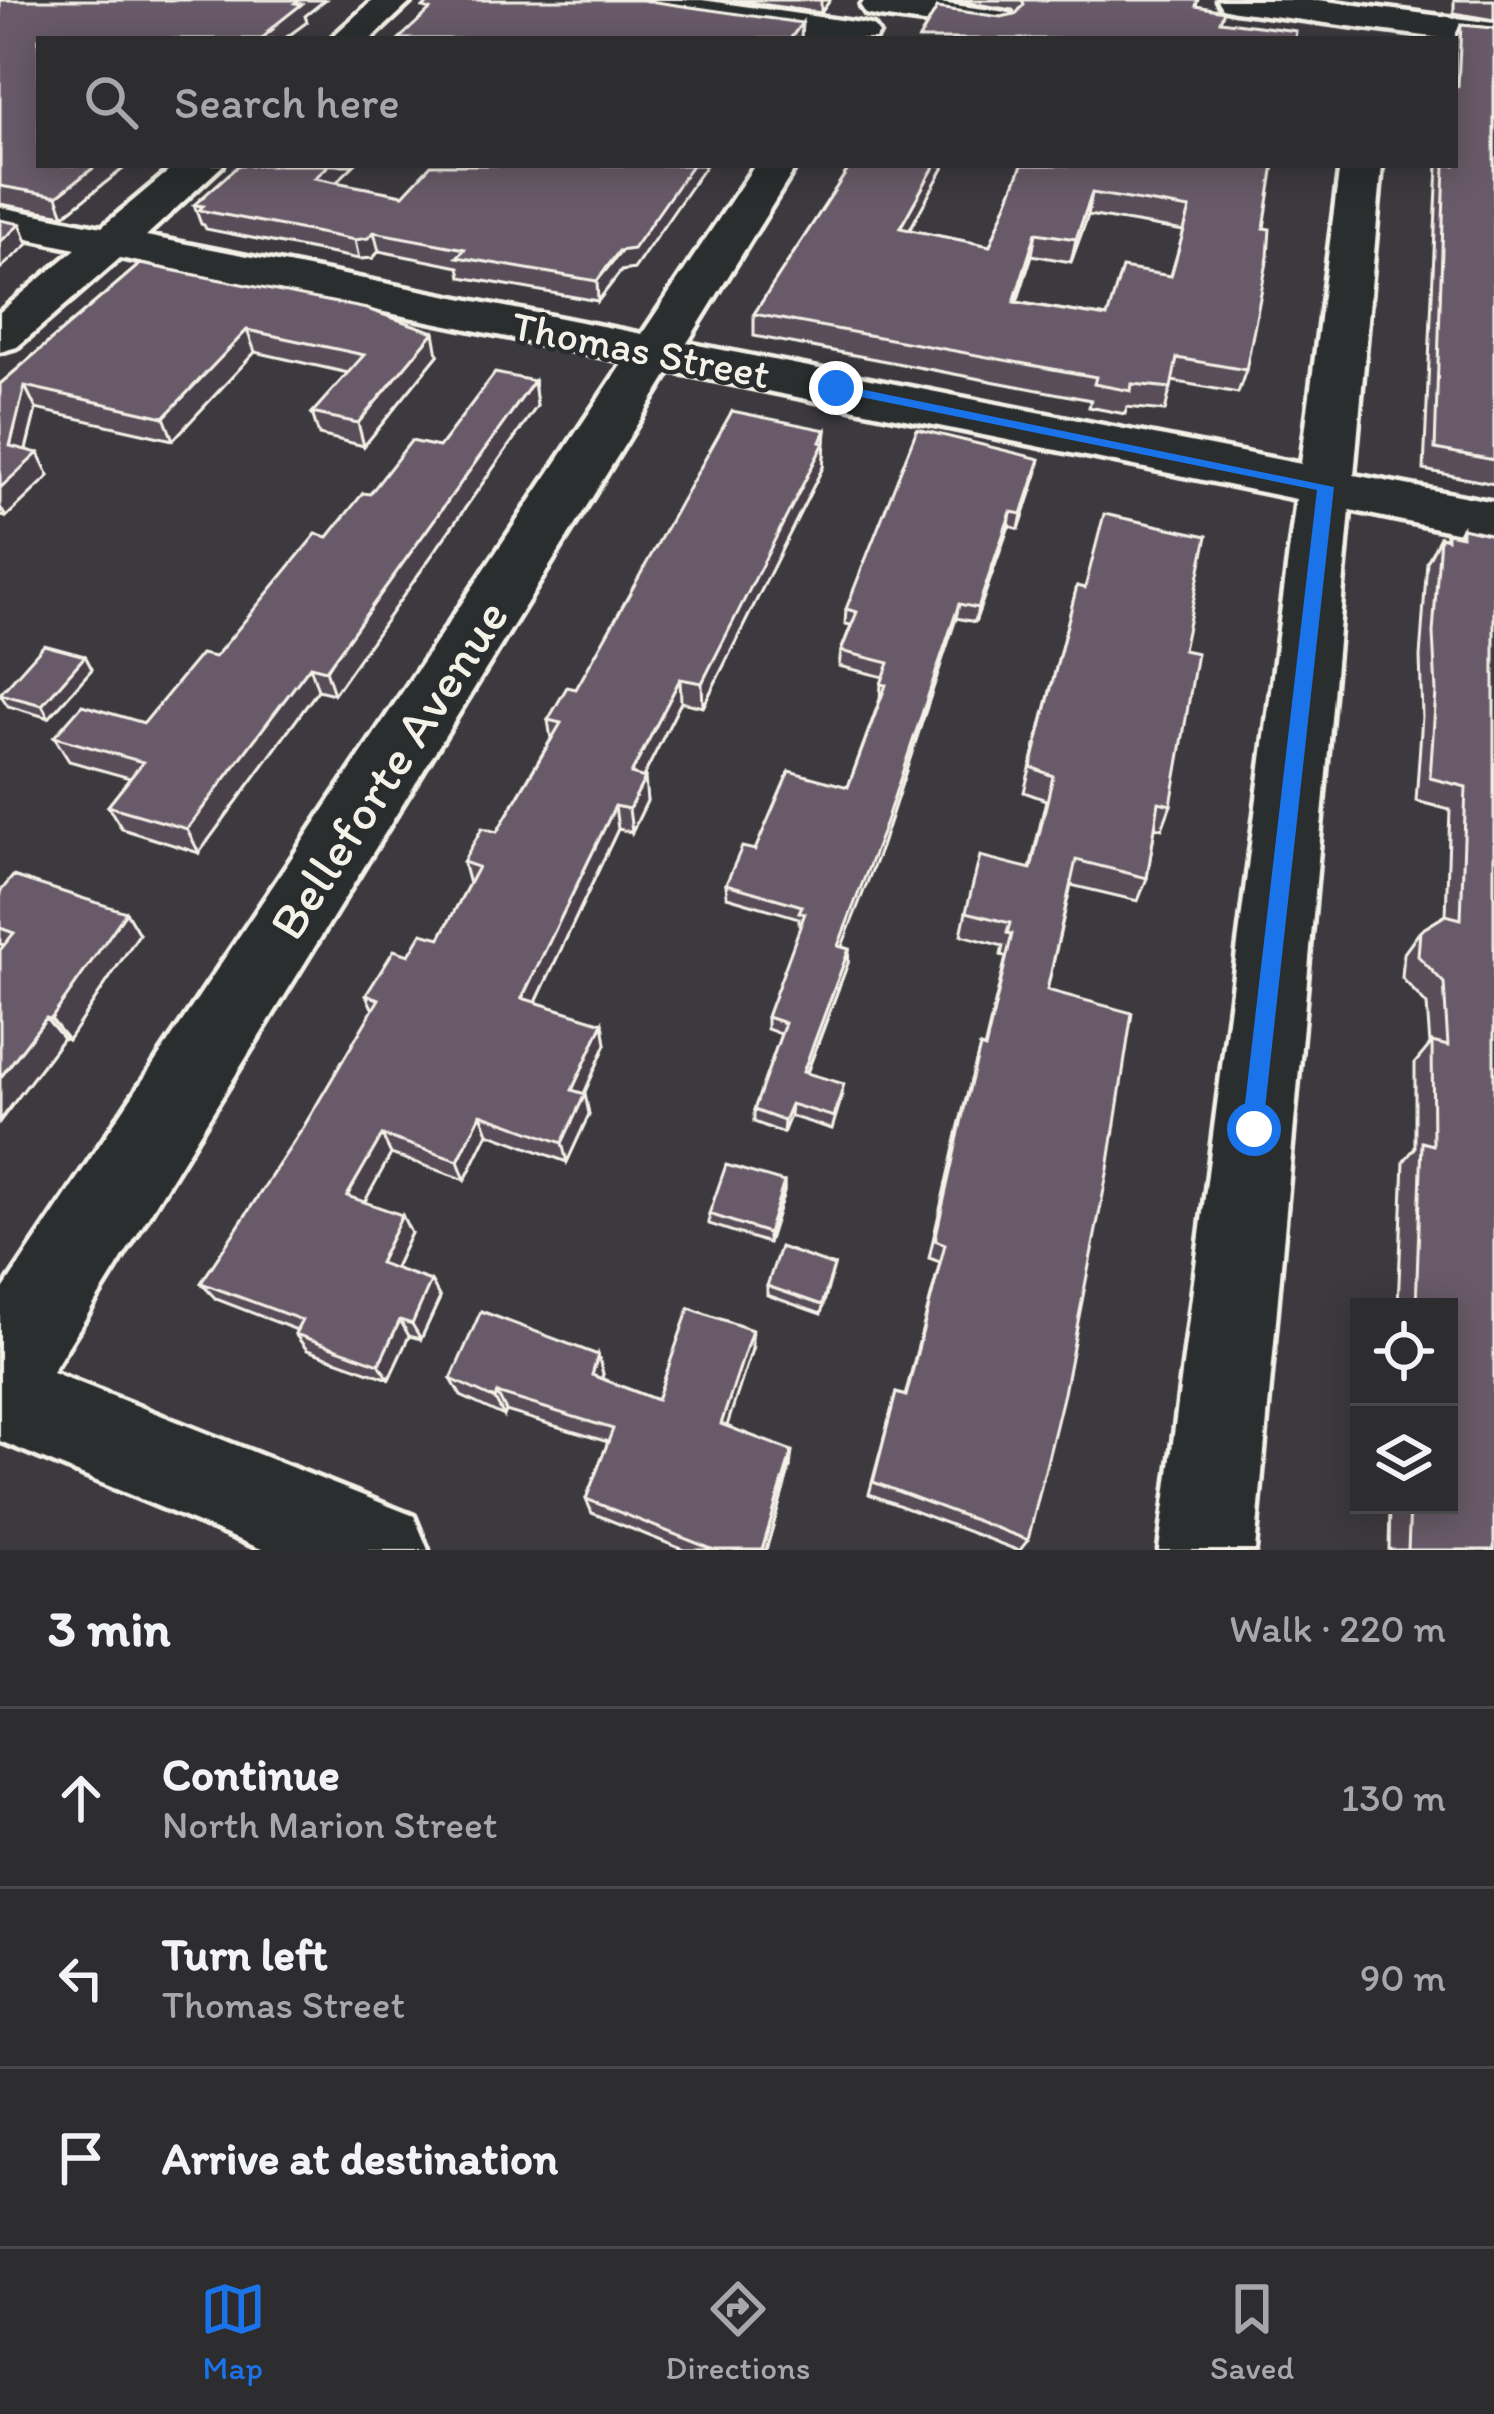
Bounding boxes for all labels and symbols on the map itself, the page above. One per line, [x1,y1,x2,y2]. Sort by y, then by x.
street label: Thomas Street [508,299,774,399]
route end [809,361,863,415]
street label: Belleforte Avenue [256,588,521,951]
route start [1227,1102,1281,1156]

